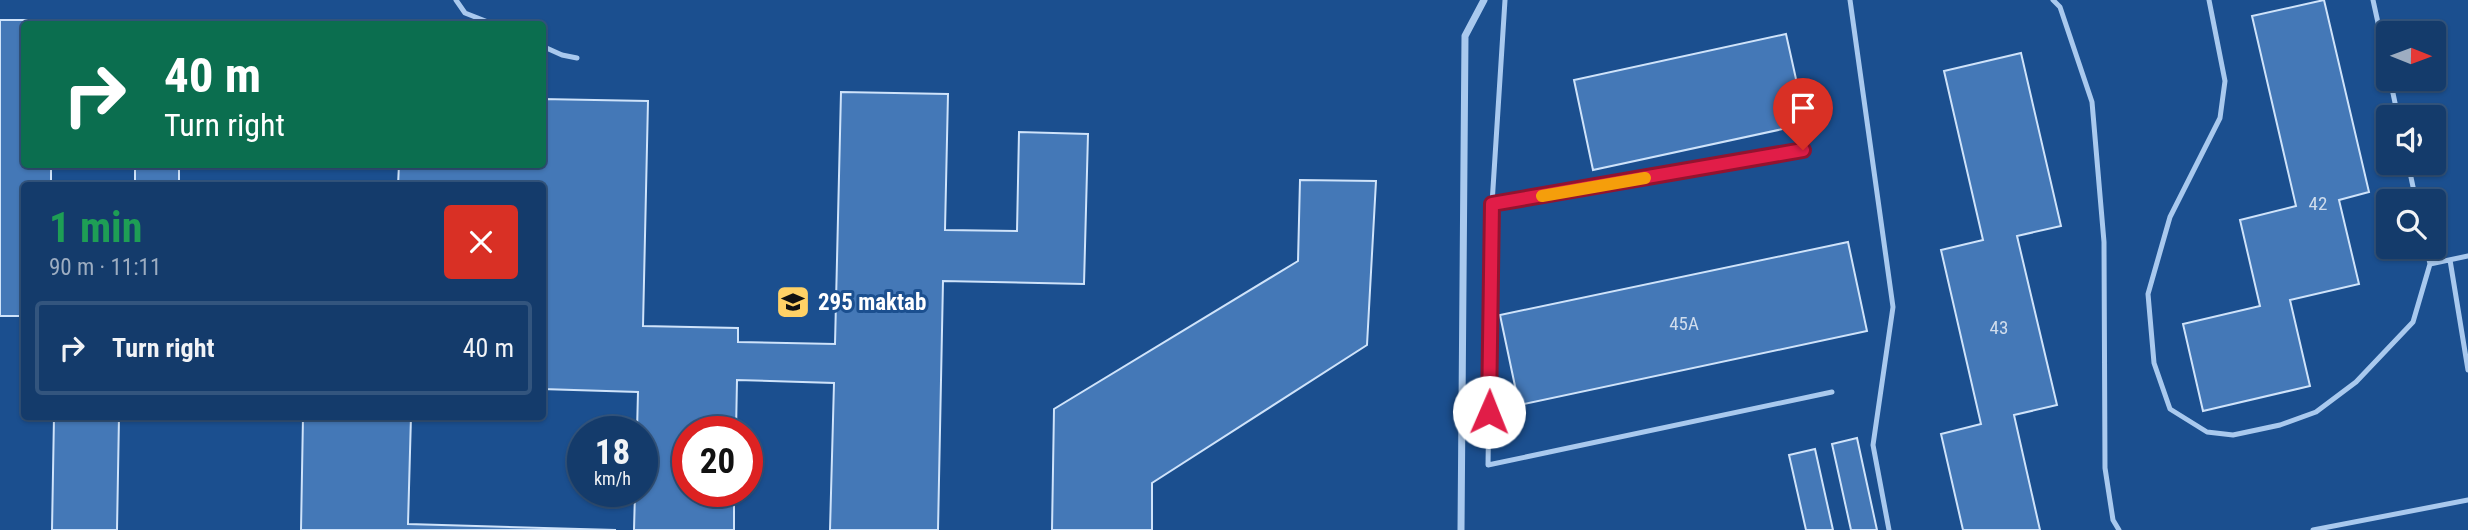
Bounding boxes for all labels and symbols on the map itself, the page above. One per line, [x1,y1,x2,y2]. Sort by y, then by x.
north arrow [2376,21,2446,91]
pin [1773,78,1833,150]
house number: 42 [2309,192,2327,215]
school or university icon: 295 maktab [774,283,812,321]
place label: 295 maktab [818,289,926,316]
house number: 45А [1669,312,1699,335]
house number: 43 [1990,316,2008,339]
position arrow [1452,375,1526,449]
speed limit sign: 20 [672,416,763,507]

